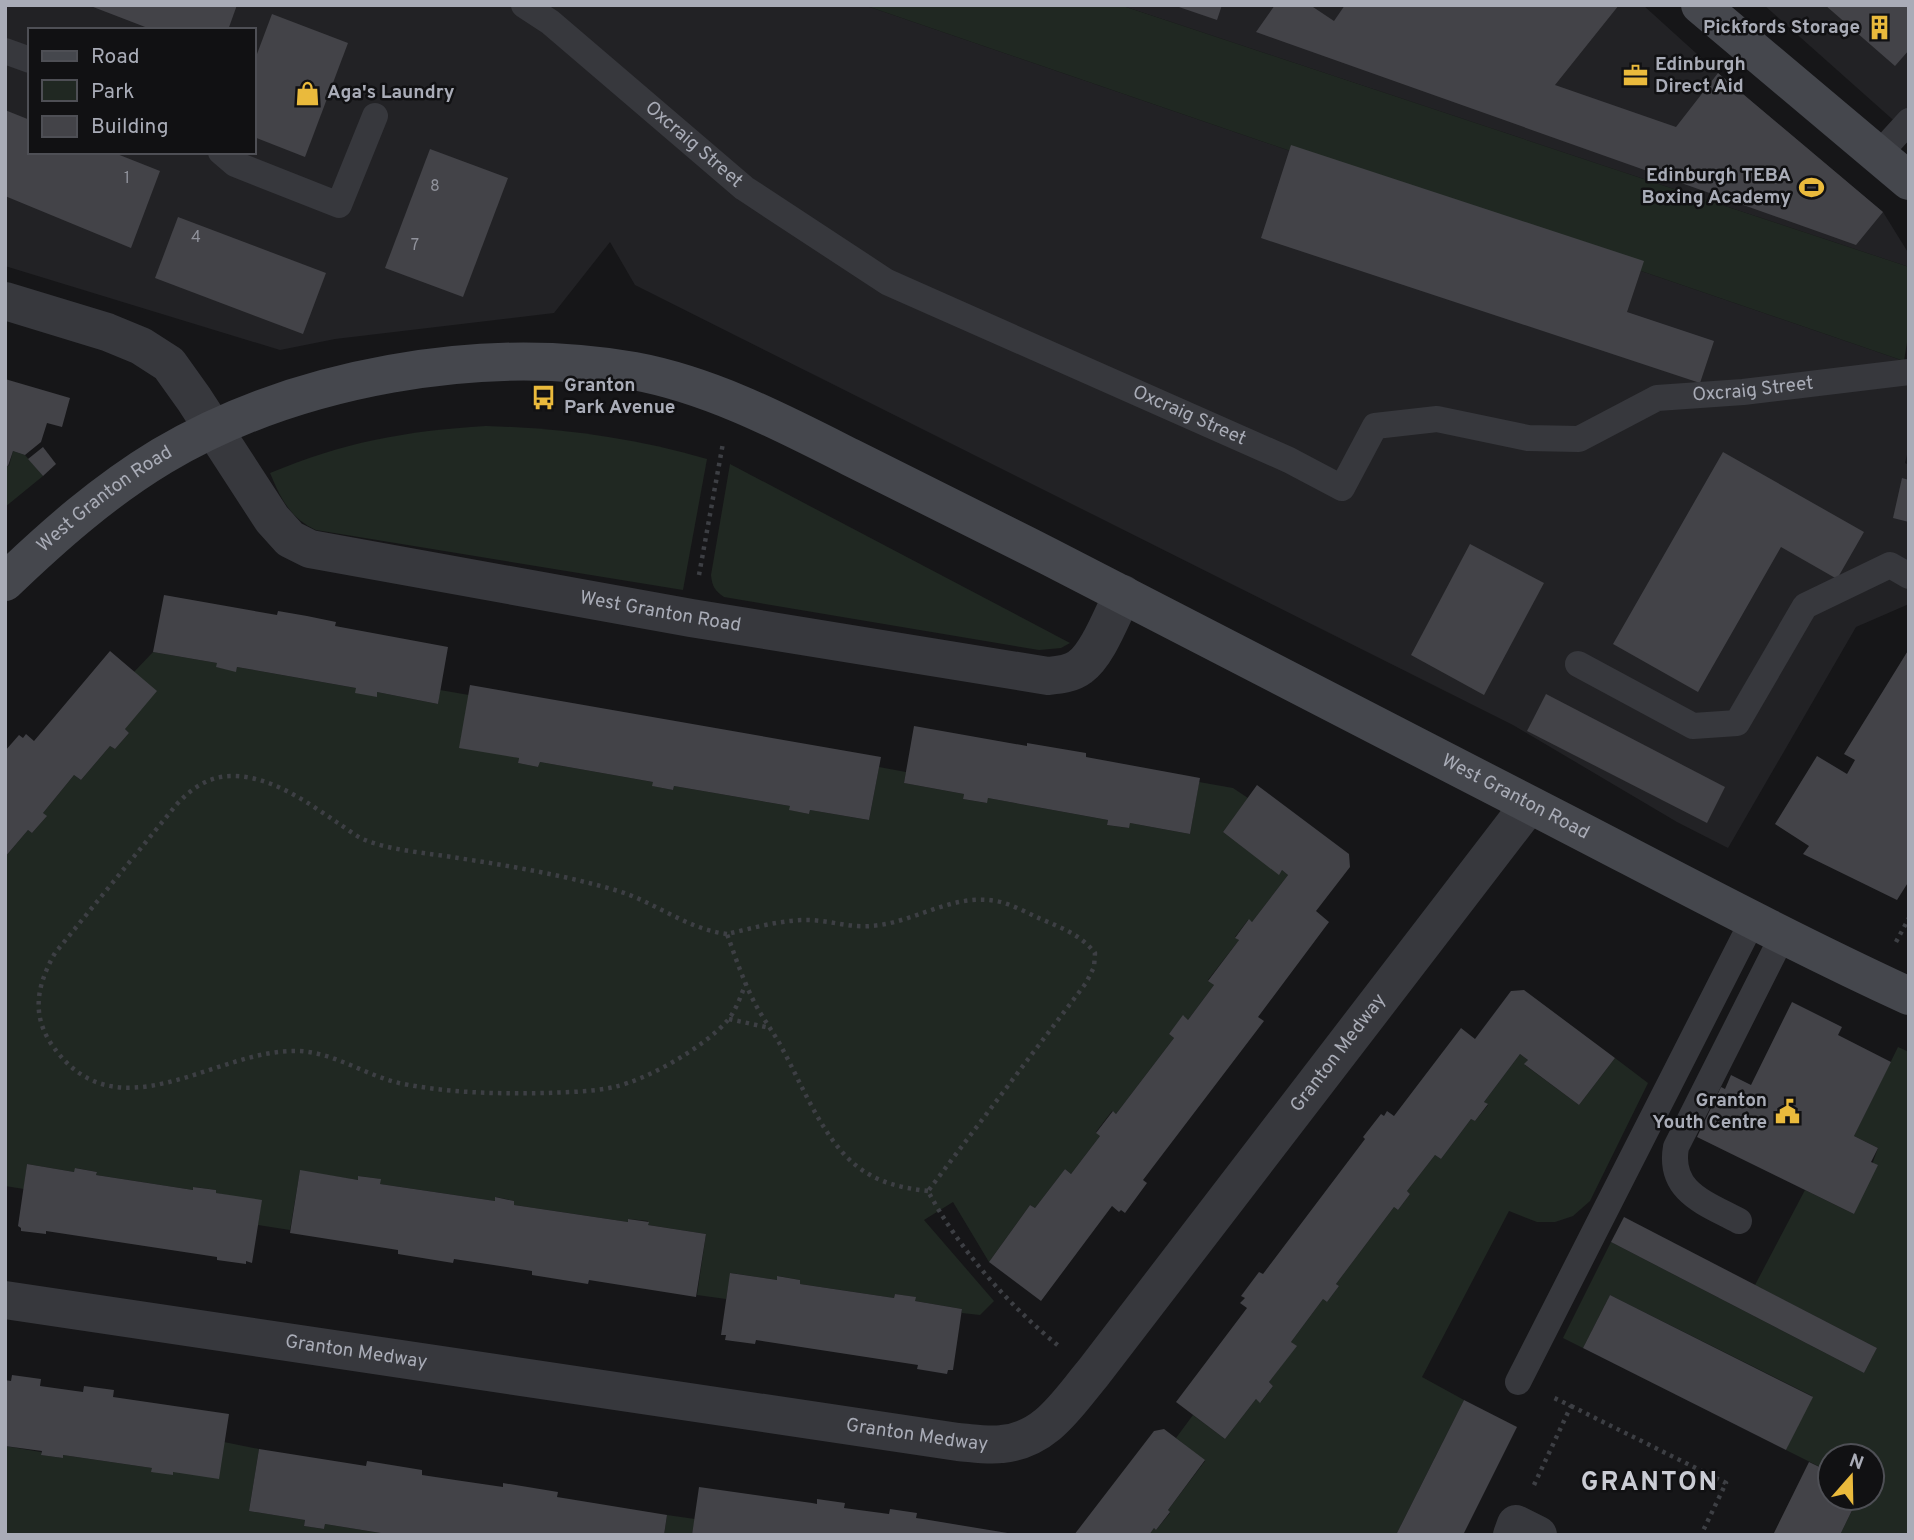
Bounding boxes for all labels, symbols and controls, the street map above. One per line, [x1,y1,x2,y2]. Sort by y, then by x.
building icon: Pickfords Storage [1866,14,1894,42]
place label: Pickfords Storage [1703,16,1860,40]
legend [28,28,256,154]
text: Road [91,44,140,71]
place label: Edinburgh Direct Aid [1655,53,1746,99]
office icon: Edinburgh Direct Aid [1621,62,1649,90]
text: Park [91,79,134,106]
shop icon: Aga's Laundry [293,79,321,107]
place label: Aga's Laundry [327,81,455,105]
street label: Oxcraig Street [640,96,748,193]
text: Building [91,114,169,141]
place label: Edinburgh TEBA Boxing Academy [1642,164,1791,210]
house number: 1 [124,169,130,189]
sports icon: Edinburgh TEBA Boxing Academy [1797,173,1825,201]
house number: 8 [430,177,440,197]
house number: 4 [191,228,201,248]
house number: 7 [411,236,419,256]
street label: Oxcraig Street [1691,372,1815,408]
place label: Granton Park Avenue [564,374,675,420]
street label: Oxcraig Street [1129,380,1250,451]
bus stop icon: Granton Park Avenue [530,383,558,411]
street label: West Granton Road [32,441,177,558]
street label: West Granton Road [578,586,743,638]
street label: West Granton Road [1437,749,1593,845]
street label: Granton Medway [1285,989,1392,1117]
place label: Granton Youth Centre [1652,1089,1767,1135]
public building icon: Granton Youth Centre [1773,1098,1801,1126]
street label: Granton Medway [283,1330,429,1375]
street label: Granton Medway [844,1413,989,1457]
north arrow [1816,1442,1886,1512]
text: N [1846,1449,1867,1477]
district label: GRANTON [1581,1467,1719,1500]

